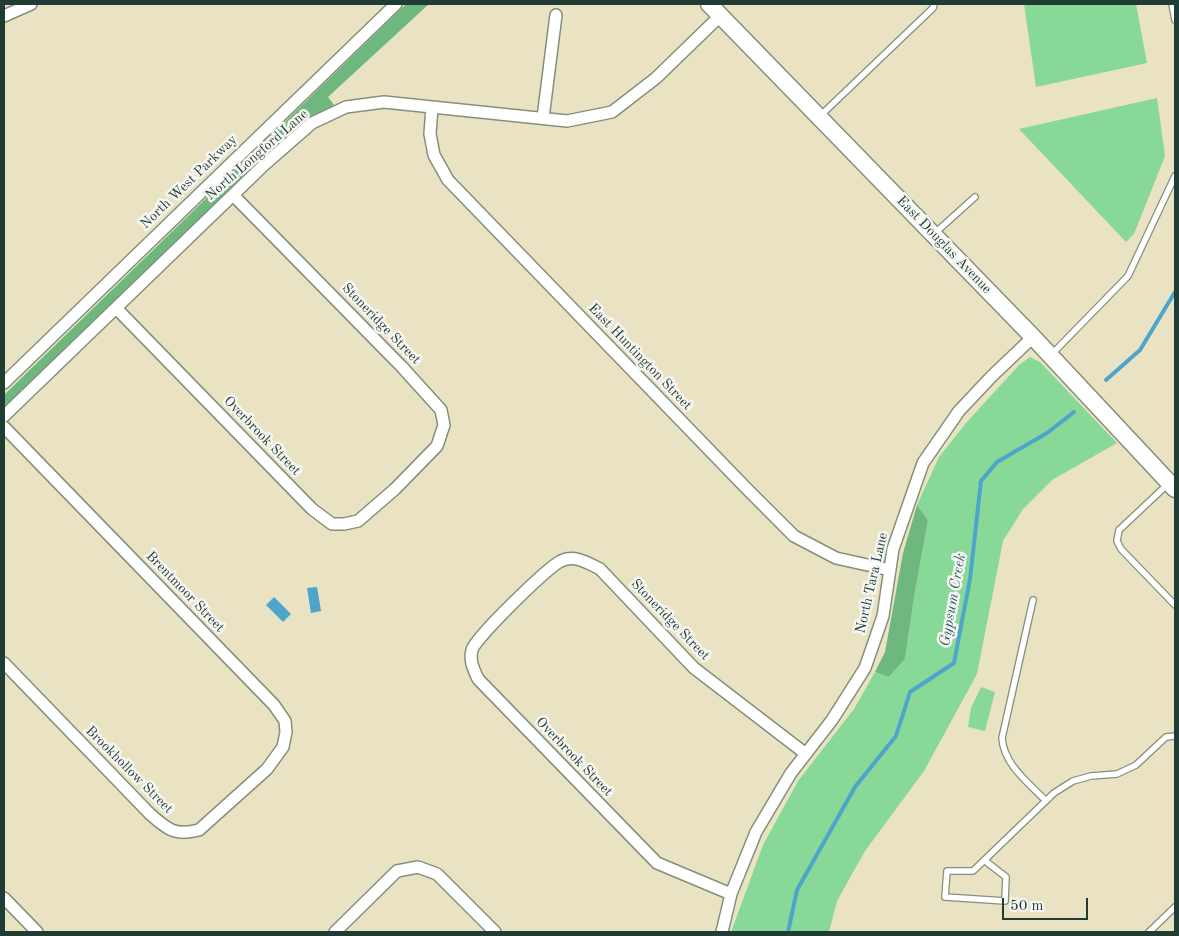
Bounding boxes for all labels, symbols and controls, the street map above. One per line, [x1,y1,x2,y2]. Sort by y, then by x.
street label: North Longford Lane [202,106,312,204]
street label: North West Parkway [137,131,241,233]
street label: East Douglas Avenue [893,193,995,297]
street label: Stoneridge Street [338,280,424,368]
street label: East Huntington Street [585,300,695,414]
street label: Overbrook Street [220,393,304,479]
street label: North Tara Lane [852,531,892,635]
street label: Brentmoor Street [142,548,228,636]
water label: Gypsum Creek [936,552,970,648]
street label: Stoneridge Street [627,576,713,664]
street label: Overbrook Street [532,714,616,800]
street label: Brookhollow Street [82,723,176,817]
scale bar [1004,888,1090,920]
text: 50 m [1010,899,1044,914]

